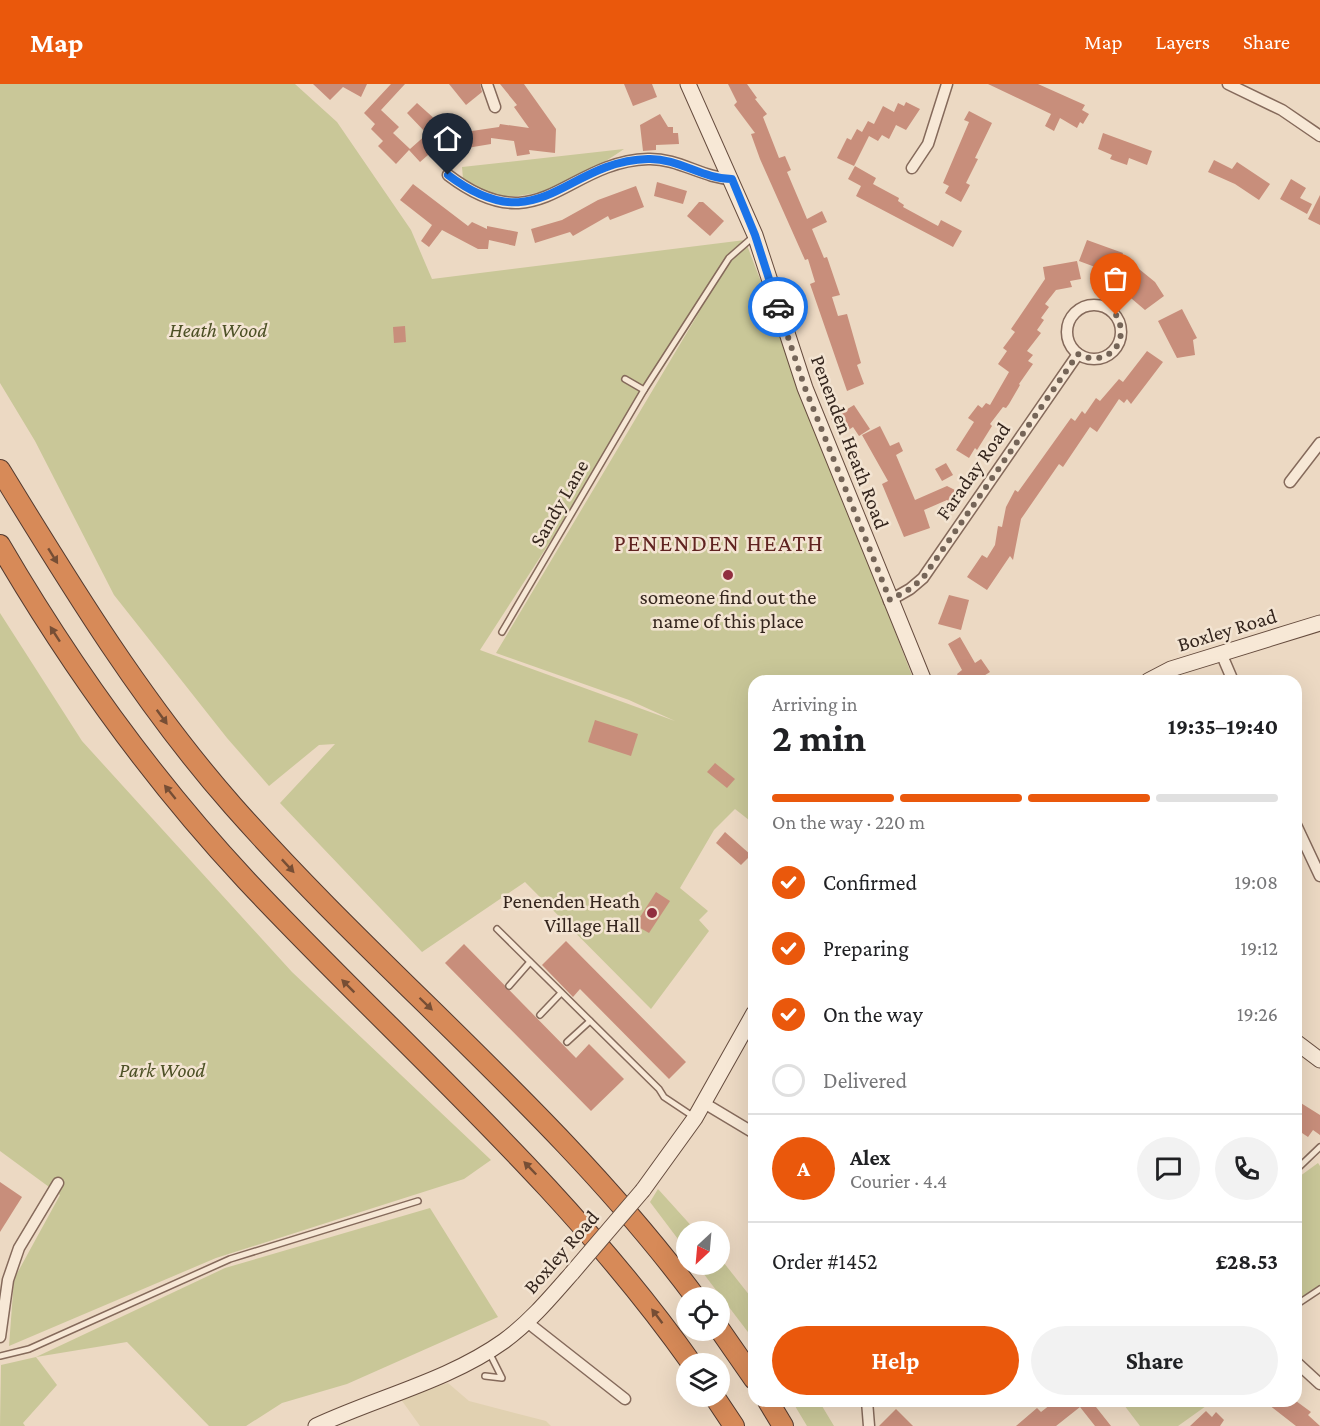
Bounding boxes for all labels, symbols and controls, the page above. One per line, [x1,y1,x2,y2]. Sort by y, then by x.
text: Map [30,27,83,58]
text: Map [1084,30,1123,54]
text: Layers [1156,30,1210,54]
text: Share [1243,30,1290,54]
pin [422,113,473,175]
icon: home [431,122,464,155]
pin [1090,253,1141,315]
icon: bag [1099,262,1132,295]
courier [748,277,808,337]
icon: car [762,291,795,324]
park label: Heath Wood [169,318,268,342]
street label: Penenden Heath Road [806,352,894,532]
street label: Faraday Road [931,418,1015,524]
street label: Sandy Lane [525,455,593,551]
district label: PENENDEN HEATH [614,529,824,556]
one-way arrow [47,548,58,564]
marker: someone find out the name of this place [721,568,735,582]
place label: someone find out the name of this place [639,585,817,633]
street label: Boxley Road [1175,604,1279,656]
one-way arrow [49,627,61,643]
text: Arriving in [772,693,857,715]
one-way arrow [156,709,168,725]
text: 19:35–19:40 [1168,714,1278,739]
text: 2 min [772,716,866,759]
one-way arrow [163,784,176,800]
text: On the way · 220 m [772,811,925,833]
one-way arrow [281,858,295,873]
icon: check [772,866,805,899]
text: Confirmed [823,870,917,895]
text: 19:08 [1235,871,1278,893]
place label: Penenden Heath Village Hall [502,889,640,937]
marker: Penenden Heath Village Hall [645,906,659,920]
icon: check [772,932,805,965]
text: Preparing [823,936,909,961]
text: 19:12 [1240,937,1278,959]
one-way arrow [342,979,356,993]
one-way arrow [419,996,433,1010]
icon: check [772,998,805,1031]
text: On the way [823,1002,923,1027]
text: 19:26 [1237,1003,1278,1025]
park label: Park Wood [119,1058,206,1082]
text: Delivered [823,1068,907,1093]
button: chat [1137,1137,1200,1200]
button: phone [1215,1137,1278,1200]
text: Alex [850,1145,891,1170]
text: A [797,1156,810,1181]
one-way arrow [524,1162,538,1176]
text: Courier · 4.4 [850,1170,947,1192]
street label: Boxley Road [518,1205,604,1299]
north arrow [676,1221,730,1275]
map controls [676,1221,730,1407]
text: Order #1452 [772,1249,877,1274]
text: £28.53 [1215,1249,1278,1274]
button: locate [676,1287,730,1341]
one-way arrow [652,1309,664,1324]
button: Help [772,1326,1019,1395]
button: Share [1031,1326,1278,1395]
button: layers [676,1353,730,1407]

